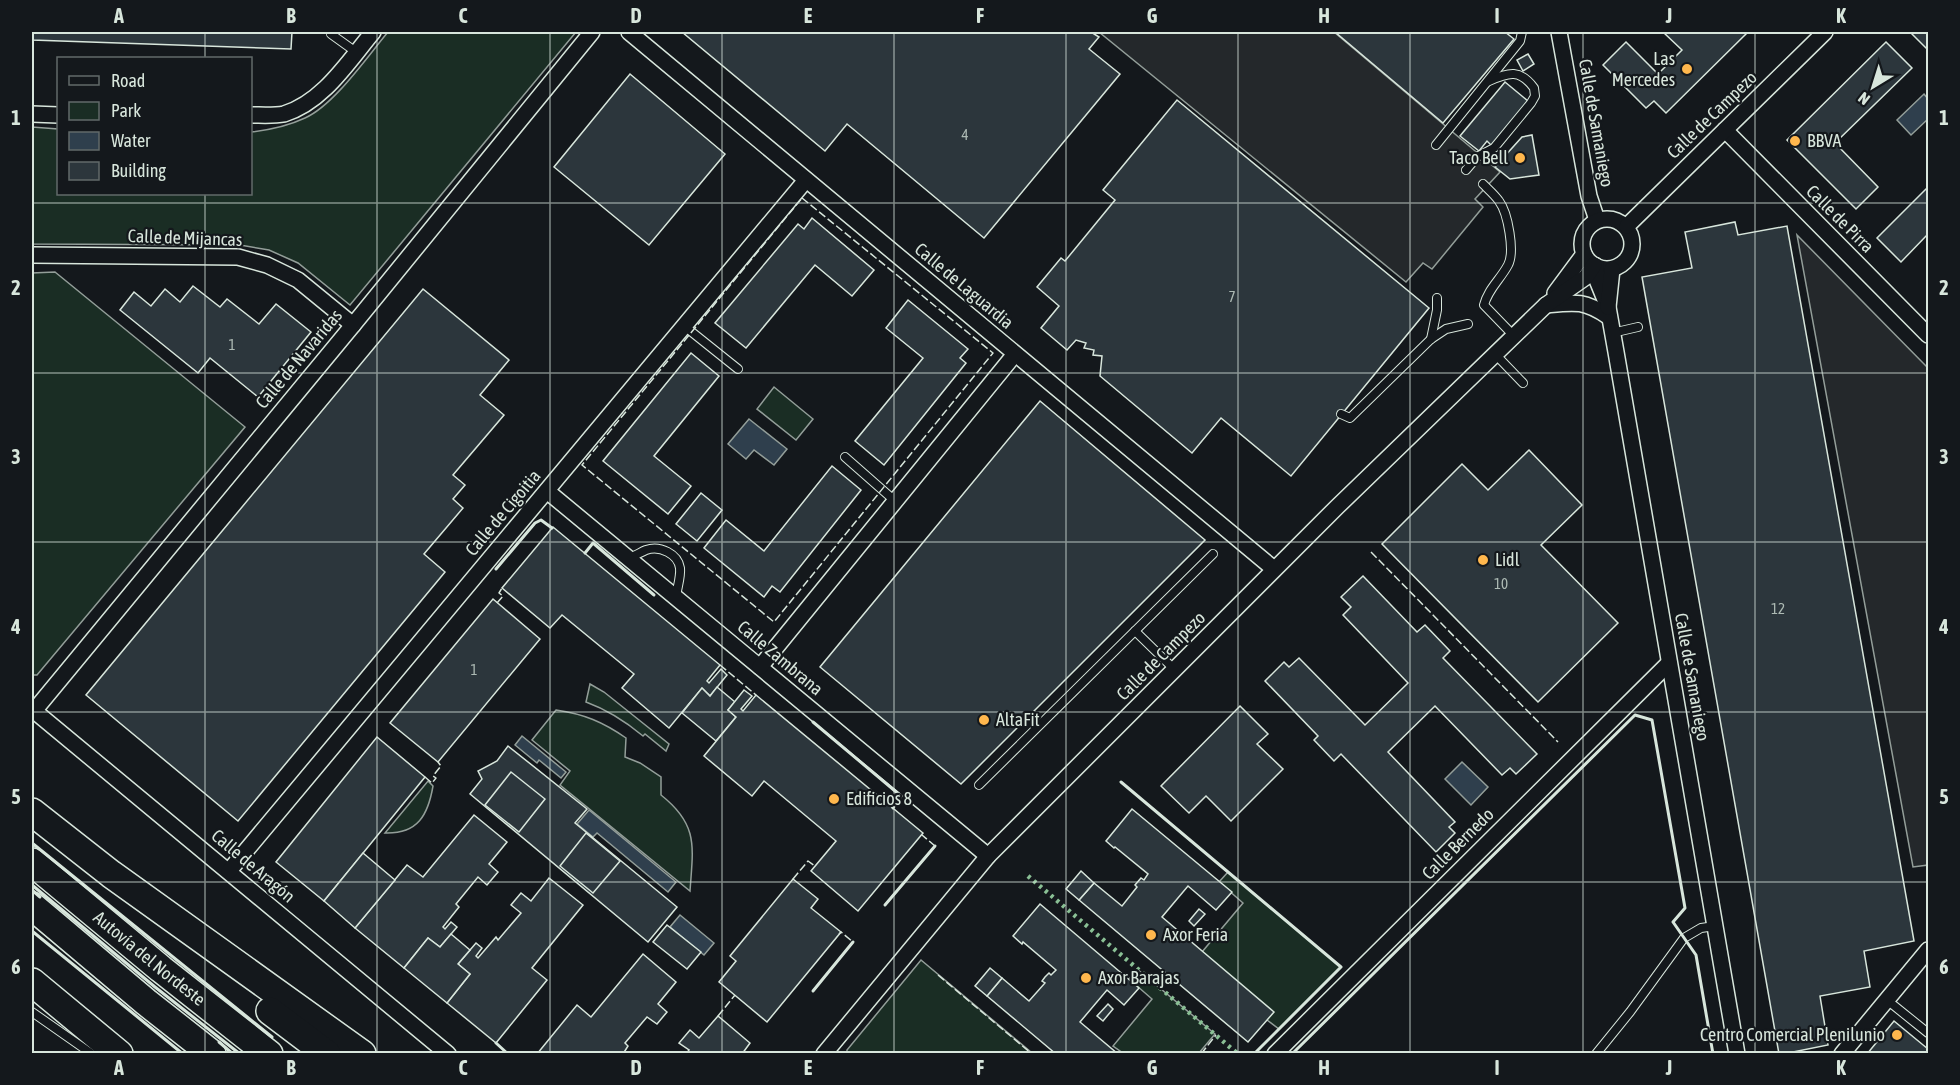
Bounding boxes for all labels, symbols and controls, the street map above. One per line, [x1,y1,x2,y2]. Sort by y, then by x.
text: A [113,4,124,27]
text: B [286,4,296,27]
text: C [459,4,468,27]
text: D [630,4,642,27]
text: E [804,4,813,27]
text: F [976,4,984,27]
text: G [1147,4,1158,27]
text: H [1318,4,1330,27]
text: I [1494,4,1500,27]
text: J [1665,4,1672,27]
text: K [1836,4,1846,27]
place label: Las Mercedes [1612,48,1675,90]
legend [57,57,252,195]
street label: Calle de Samaniego [1575,57,1618,189]
north arrow [1843,57,1903,117]
marker: Las Mercedes [1680,62,1694,76]
street label: Calle de Campezo [1662,67,1761,163]
text: Road [111,70,145,91]
text: N [1854,89,1873,109]
text: Park [111,100,141,121]
text: 1 [11,106,21,129]
text: 1 [1939,106,1949,129]
house number: 4 [961,126,969,143]
text: Water [111,130,151,151]
place label: BBVA [1807,130,1842,151]
marker: BBVA [1788,134,1802,148]
place label: Taco Bell [1449,147,1508,168]
marker: Taco Bell [1513,151,1527,165]
text: Building [111,160,166,181]
street label: Calle de Pirra [1802,181,1878,257]
street label: Calle de Mijancas [127,225,243,250]
street label: Calle de Laguardia [911,238,1018,333]
text: 2 [11,276,21,299]
text: 2 [1939,276,1949,299]
house number: 7 [1228,288,1236,305]
street label: Calle de Navaridas [251,305,346,413]
house number: 1 [228,336,236,353]
text: 3 [11,445,21,468]
text: 3 [1939,445,1949,468]
street label: Calle de Cigoitia [461,465,545,560]
place label: Lidl [1495,549,1520,570]
marker: Lidl [1476,553,1490,567]
house number: 10 [1494,575,1508,592]
house number: 12 [1771,600,1785,617]
street label: Calle de Campezo [1112,607,1209,704]
street label: Calle de Samaniego [1671,611,1714,743]
text: 4 [10,615,21,638]
text: 4 [1938,615,1949,638]
street label: Calle Zambrana [733,616,827,699]
house number: 1 [470,661,478,678]
place label: AltaFit [996,709,1040,730]
marker: AltaFit [977,713,991,727]
text: 5 [11,785,21,808]
text: 5 [1939,785,1949,808]
place label: Edificios 8 [846,788,912,809]
marker: Edificios 8 [827,792,841,806]
street label: Calle Bernedo [1418,804,1498,884]
street label: Calle de Aragón [207,825,299,907]
street label: Autovía del Nordeste [90,907,210,1010]
place label: Axor Feria [1163,924,1228,945]
marker: Axor Feria [1144,928,1158,942]
text: 6 [11,955,21,978]
text: 6 [1939,955,1949,978]
place label: Axor Barajas [1098,967,1179,988]
marker: Axor Barajas [1079,971,1093,985]
place label: Centro Comercial Plenilunio [1700,1024,1885,1045]
marker: Centro Comercial Plenilunio [1890,1028,1904,1042]
text: A [113,1056,124,1079]
text: B [286,1056,296,1079]
text: C [459,1056,468,1079]
text: D [630,1056,642,1079]
text: E [804,1056,813,1079]
text: F [976,1056,984,1079]
text: G [1147,1056,1158,1079]
text: H [1318,1056,1330,1079]
text: I [1494,1056,1500,1079]
text: J [1665,1056,1672,1079]
text: K [1836,1056,1846,1079]

